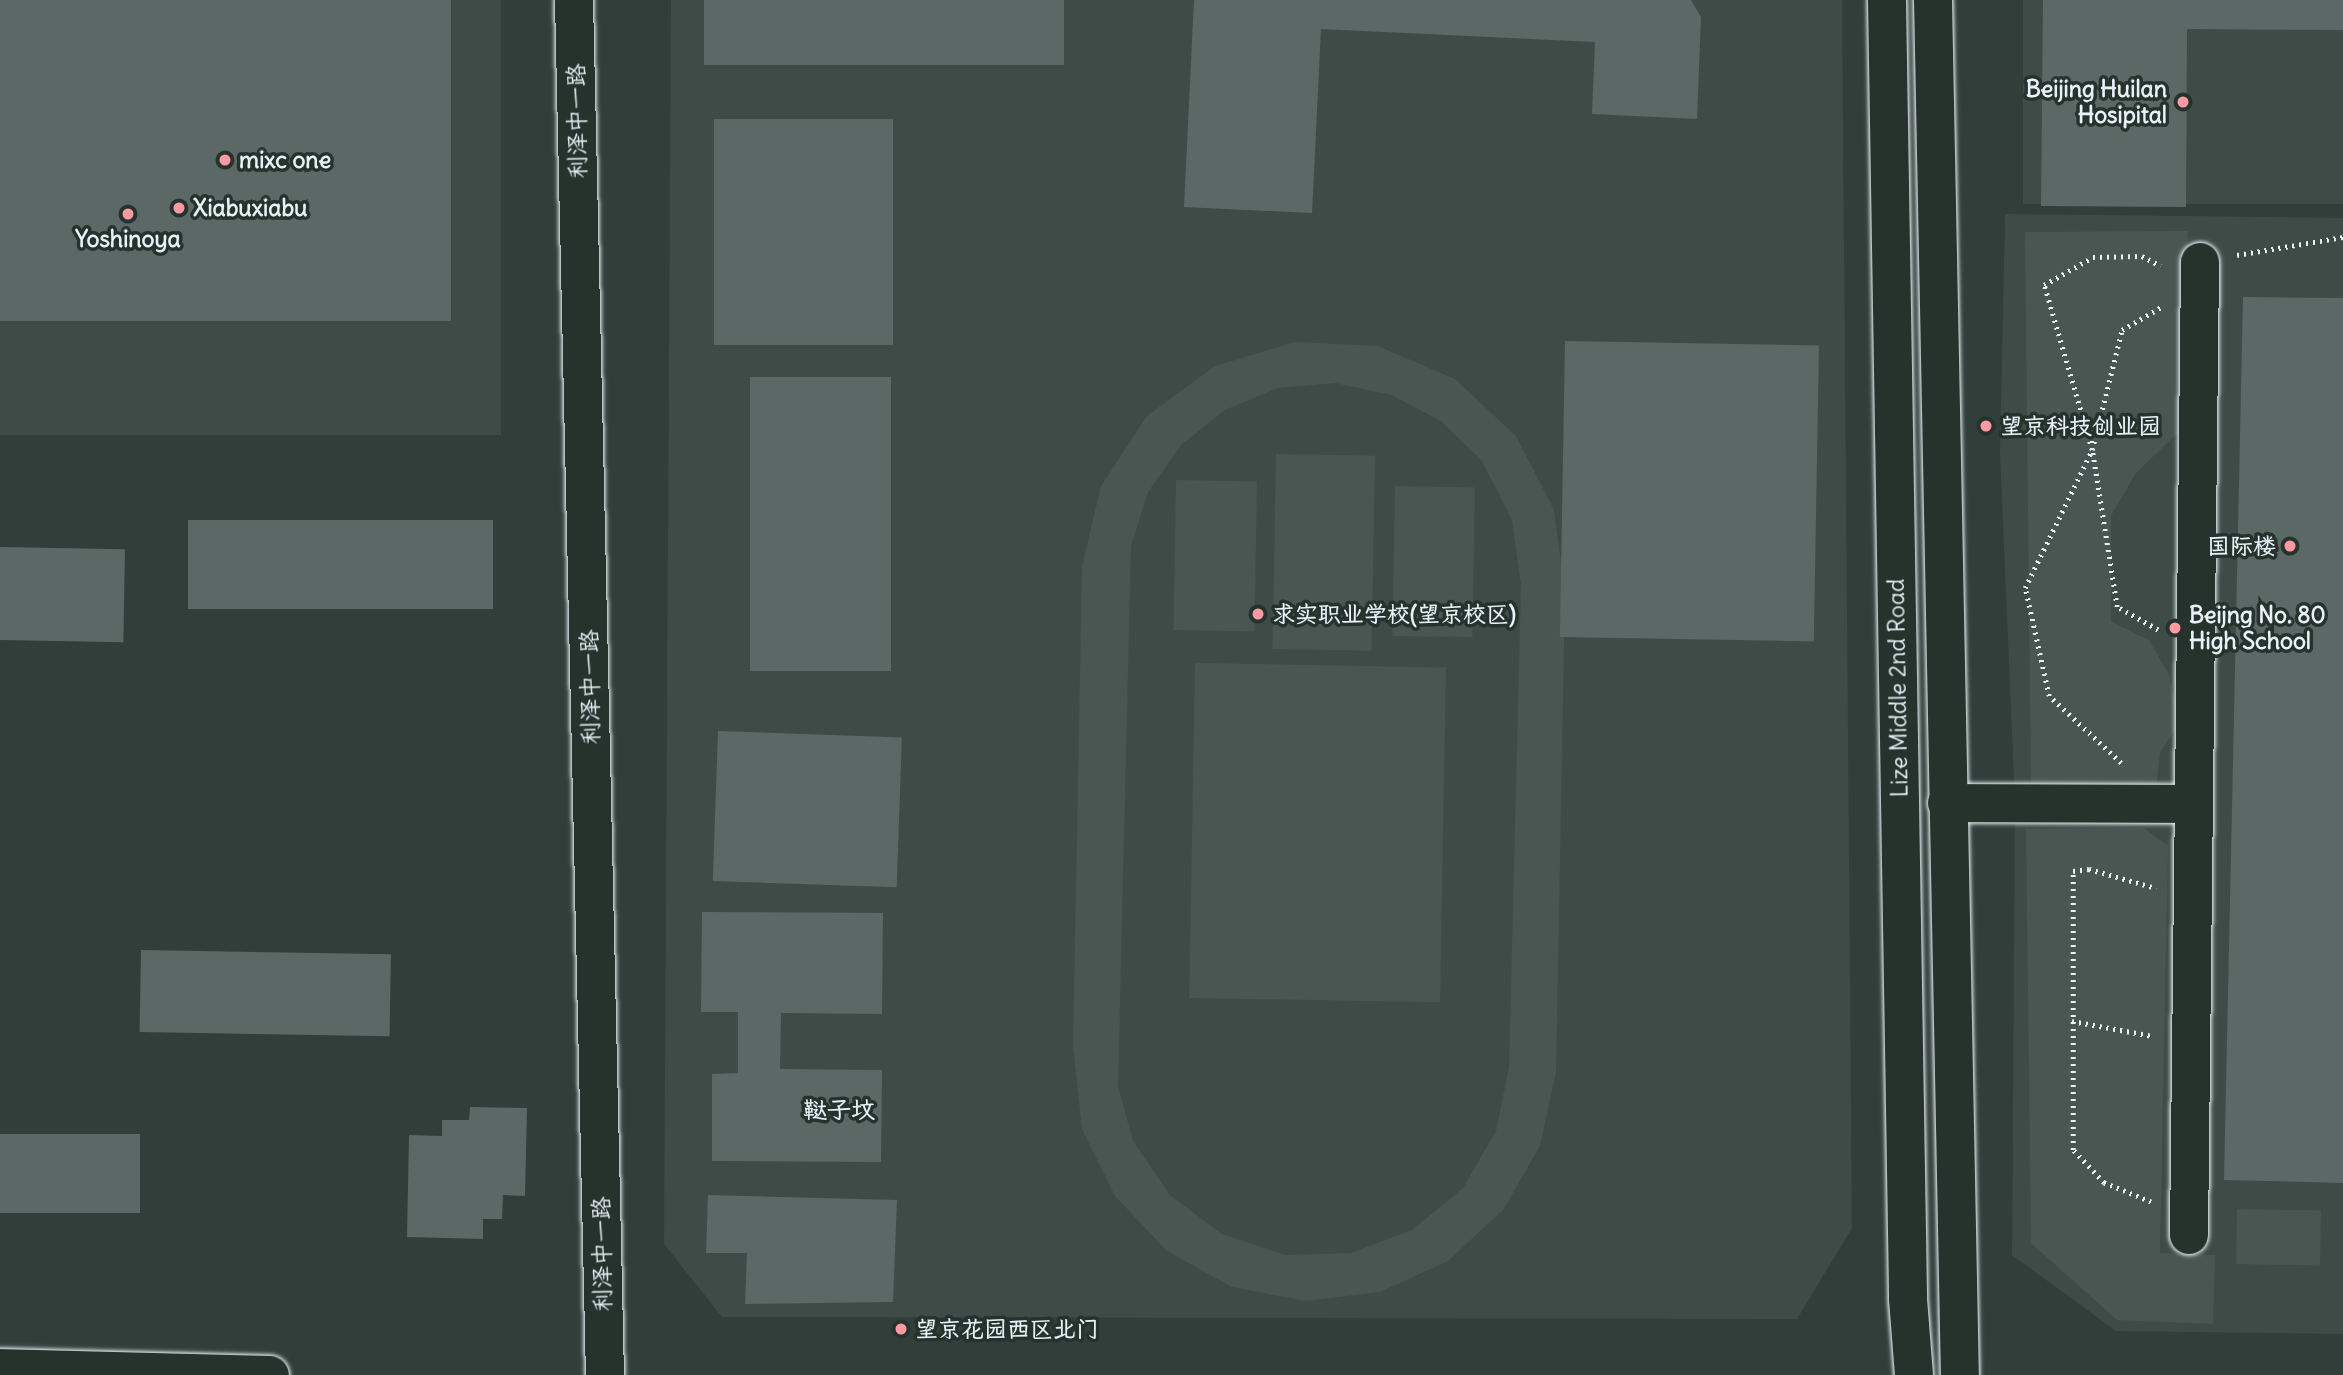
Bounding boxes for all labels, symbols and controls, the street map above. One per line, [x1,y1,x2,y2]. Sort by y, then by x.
street label: 利泽中一路 [562,63,592,179]
place label: Beijing Huilan Hosipital [2026,75,2167,129]
marker: Beijing Huilan Hosipital [2173,92,2193,112]
place label: mixc one [239,146,331,174]
marker: mixc one [217,152,233,168]
place label: Xiabuxiabu [193,194,308,222]
marker: Xiabuxiabu [171,200,187,216]
marker: Yoshinoya [120,206,136,222]
place label: Yoshinoya [75,225,181,253]
place label: 望京科技创业园 [2000,412,2161,440]
marker: 望京科技创业园 [1978,418,1994,434]
place label: 国际楼 [2207,532,2276,560]
marker: 国际楼 [2282,538,2298,554]
street label: Lize Middle 2nd Road [1882,578,1914,798]
place label: 求实职业学校(望京校区) [1272,600,1516,628]
place label: Beijng No. 80 High School [2189,601,2326,655]
marker: 求实职业学校(望京校区) [1250,606,1266,622]
marker: Beijng No. 80 High School [2167,620,2183,636]
street label: 利泽中一路 [575,629,605,745]
district label: 鞑子坟 [803,1096,875,1124]
street label: 利泽中一路 [587,1196,617,1312]
place label: 望京花园西区北门 [915,1315,1099,1343]
marker: 望京花园西区北门 [893,1321,909,1337]

